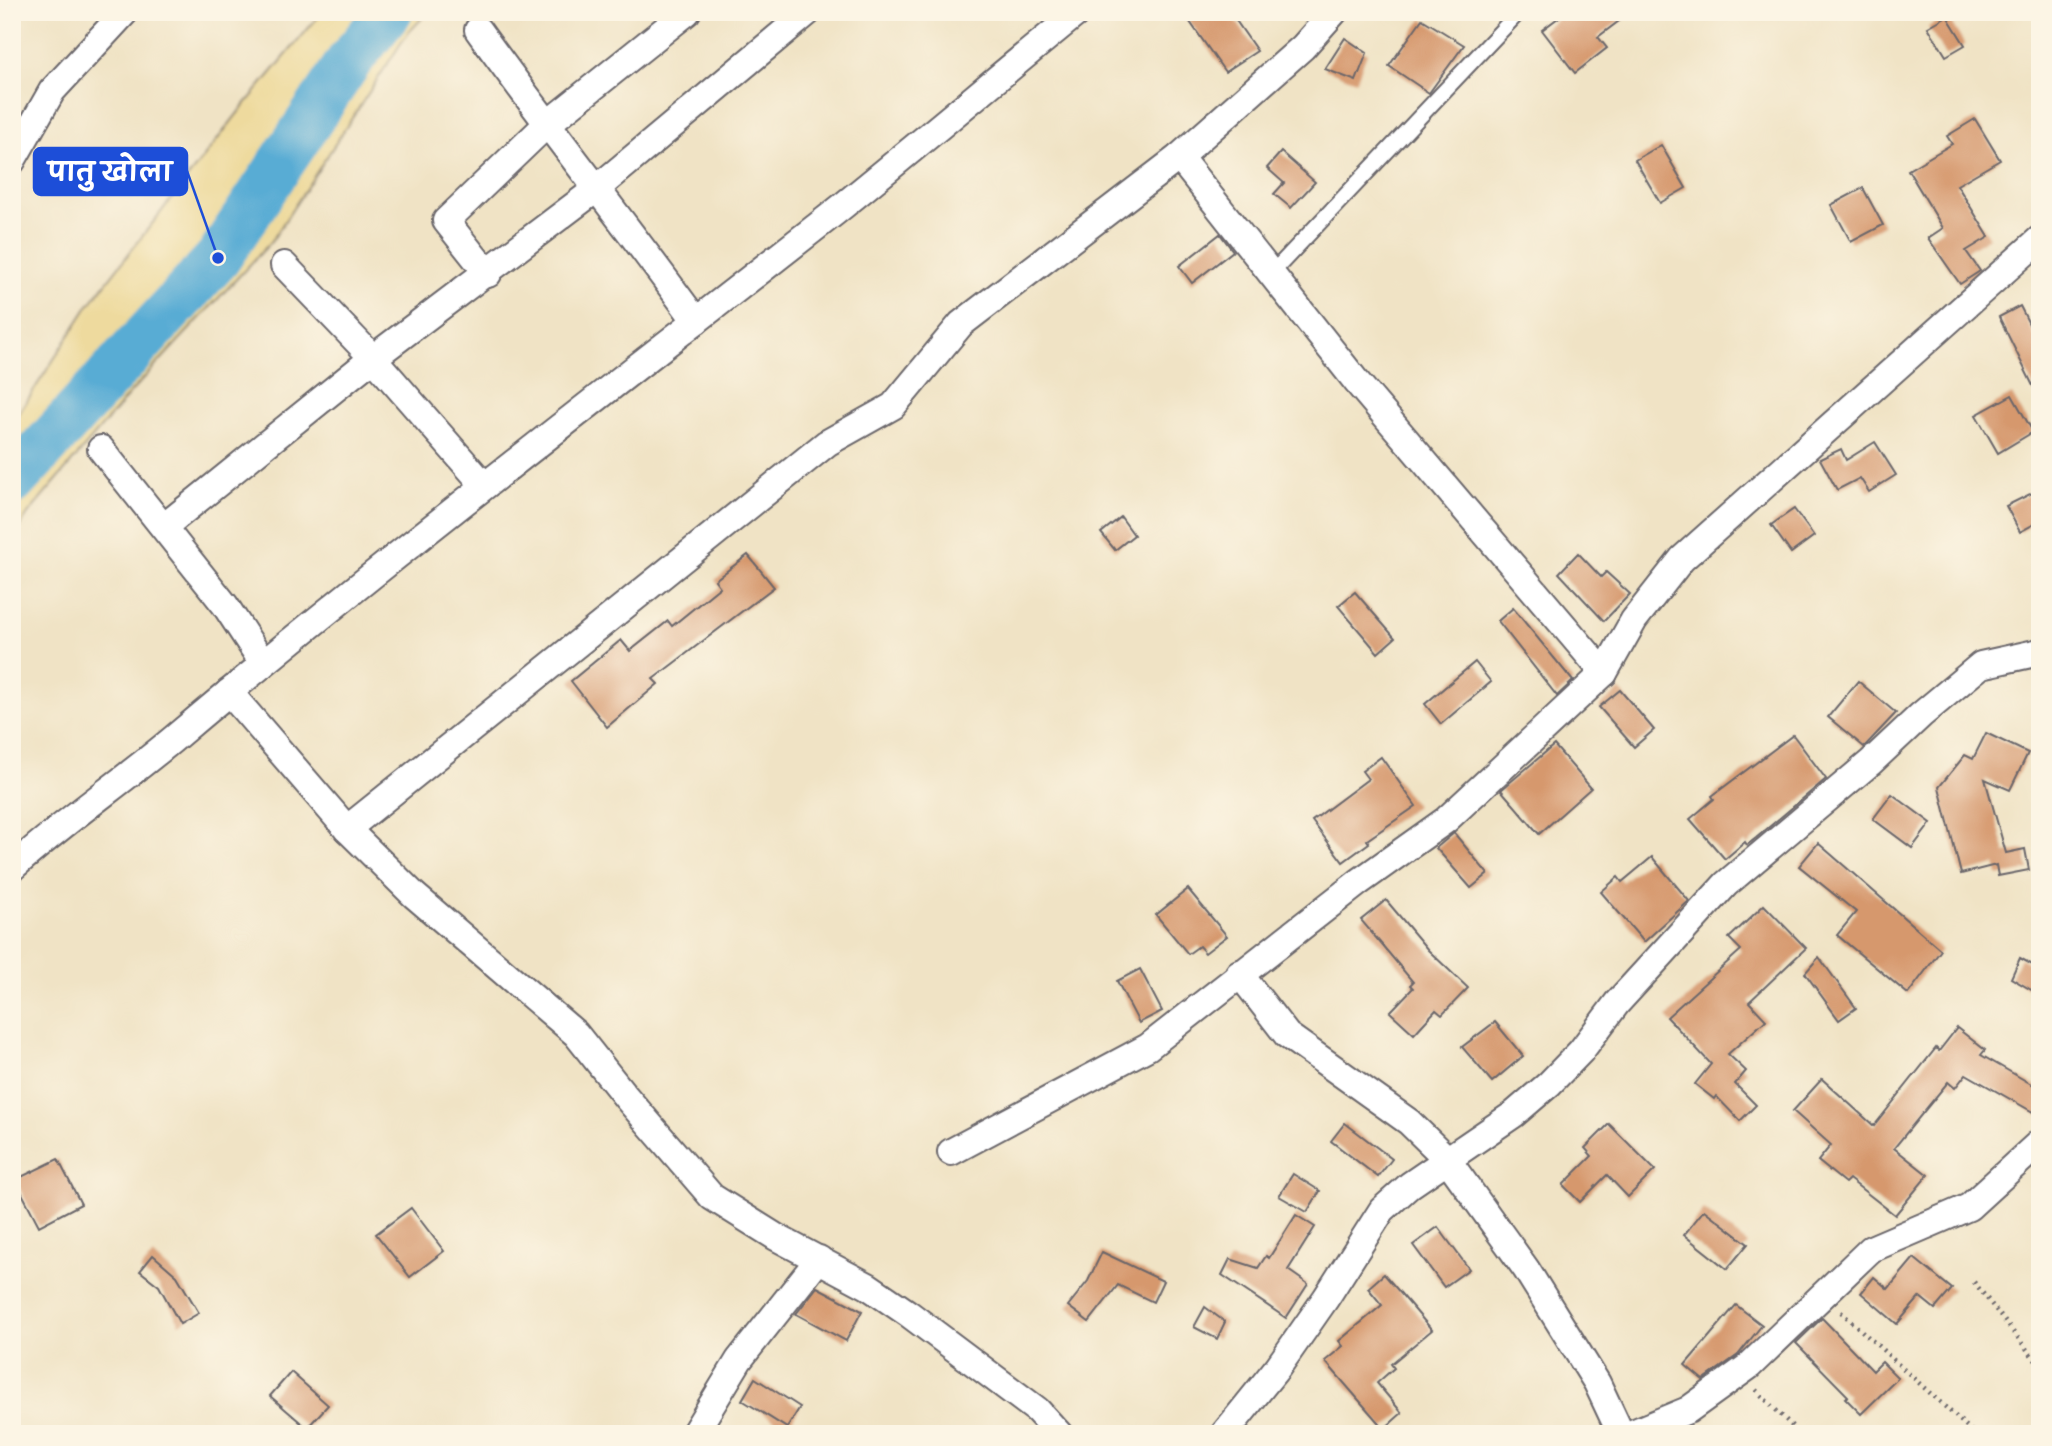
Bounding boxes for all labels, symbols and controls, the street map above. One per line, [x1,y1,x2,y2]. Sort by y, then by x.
callout: पातु खोला [34,148,187,195]
text: पातु खोला [46,149,175,195]

